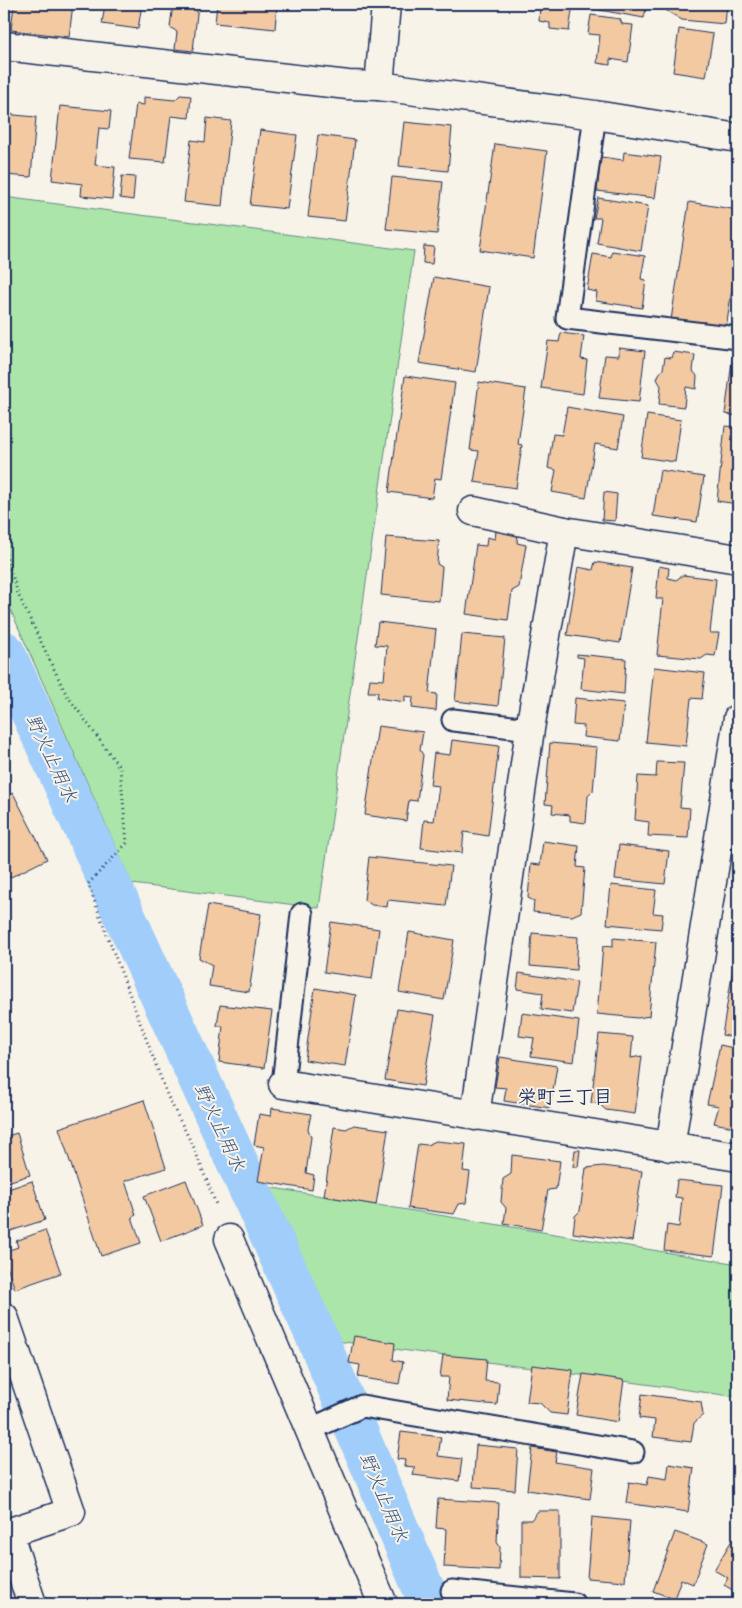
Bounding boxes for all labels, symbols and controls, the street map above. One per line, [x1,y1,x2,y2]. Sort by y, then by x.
water label: 野火止用水 [21,710,83,806]
water label: 野火止用水 [189,1079,251,1175]
district label: 栄町三丁目 [517,1085,613,1108]
water label: 野火止用水 [355,1449,413,1545]

